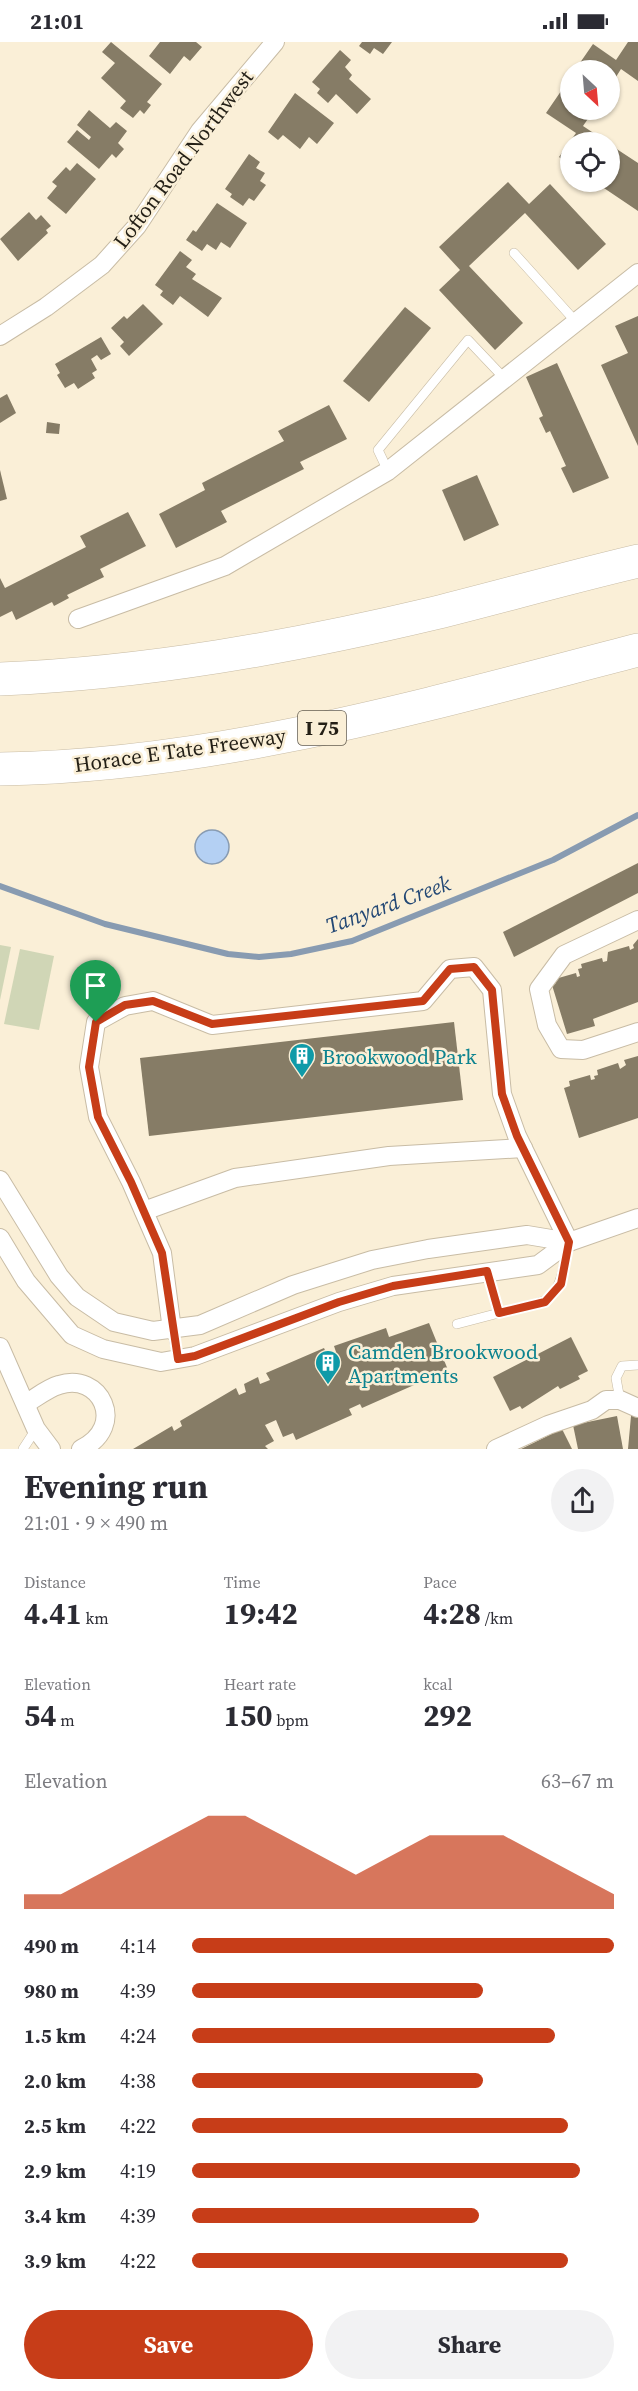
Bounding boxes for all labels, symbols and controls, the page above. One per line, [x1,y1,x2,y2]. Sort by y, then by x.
text: 21:01 [30,6,84,36]
north arrow [560,60,620,120]
map controls [560,60,620,192]
street label: Lofton Road Northwest [106,64,260,254]
button: locate [560,132,620,192]
road number: I 75 [298,711,346,745]
street label: Horace E Tate Freeway [72,721,288,779]
water label: Tanyard Creek [321,867,455,940]
pin [70,960,121,1022]
icon: arrive [79,969,112,1002]
building icon: Brookwood Park [287,1041,317,1079]
place label: Brookwood Park [322,1042,477,1071]
place label: Camden Brookwood Apartments [348,1337,538,1390]
building icon: Camden Brookwood Apartments [313,1348,343,1386]
text: Evening run [24,1464,208,1509]
button: share [551,1469,614,1532]
text: 21:01 · 9 × 490 m [24,1509,168,1537]
text: Distance [24,1571,86,1593]
text: Time [224,1571,261,1593]
text: Pace [423,1571,457,1593]
text: 4.41 [24,1593,82,1634]
text: 19:42 [224,1593,298,1634]
text: 4:28 [423,1593,481,1634]
text: km [82,1607,109,1629]
text: /km [481,1607,513,1629]
text: Elevation [24,1673,91,1695]
text: Heart rate [224,1673,296,1695]
text: kcal [423,1673,452,1695]
text: 54 [24,1695,57,1736]
text: 150 [224,1695,272,1736]
text: 292 [423,1695,472,1736]
text: m [57,1709,75,1731]
text: bpm [272,1709,309,1731]
text: Elevation [24,1767,108,1795]
text: 63–67 m [541,1767,614,1795]
text: 490 m [24,1932,79,1960]
text: 4:14 [120,1932,156,1960]
text: 980 m [24,1977,79,2005]
text: 4:39 [120,1977,156,2005]
text: 1.5 km [24,2022,86,2050]
text: 4:24 [120,2022,156,2050]
text: 2.0 km [24,2067,86,2095]
text: 4:38 [120,2067,156,2095]
text: 2.5 km [24,2112,86,2140]
text: 4:22 [120,2112,156,2140]
text: 2.9 km [24,2157,86,2185]
text: 4:19 [120,2157,156,2185]
text: 3.4 km [24,2202,86,2230]
text: 4:39 [120,2202,156,2230]
text: 3.9 km [24,2247,86,2275]
text: 4:22 [120,2247,156,2275]
button: Save [24,2310,313,2379]
button: Share [325,2310,614,2379]

